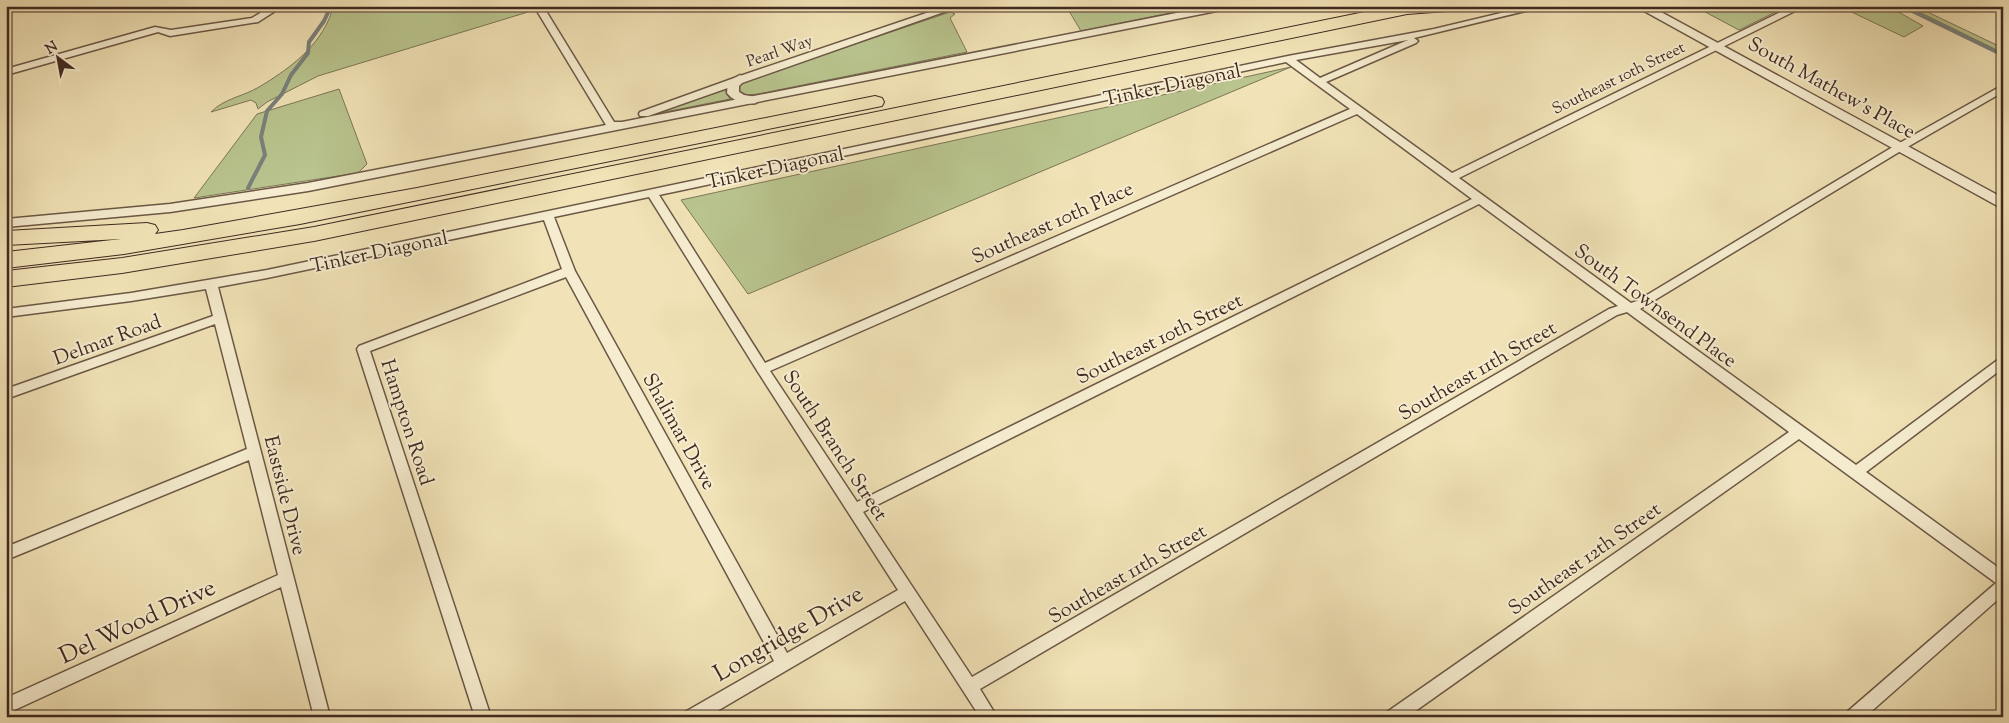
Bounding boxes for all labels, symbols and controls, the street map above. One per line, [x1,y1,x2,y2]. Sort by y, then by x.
street label: Pearl Way [744,30,816,74]
street label: South Mathew's Place [1742,31,1920,147]
north arrow [32,32,82,82]
text: N [42,37,62,60]
street label: Southeast 10th Street [1549,37,1690,121]
street label: Tinker Diagonal [1101,58,1244,115]
street label: Tinker Diagonal [704,141,847,198]
street label: Southeast 10th Place [967,176,1139,273]
street label: Tinker Diagonal [308,225,451,282]
street label: South Townsend Place [1567,238,1742,376]
street label: Southeast 10th Street [1072,287,1248,393]
street label: Delmar Road [50,308,166,374]
street label: Southeast 11th Street [1394,315,1563,429]
street label: Hampton Road [372,356,440,490]
street label: South Branch Street [774,365,894,528]
street label: Shalimar Drive [634,369,722,496]
street label: Eastside Drive [255,433,312,558]
street label: Southeast 12th Street [1503,496,1668,624]
street label: Southeast 11th Street [1044,518,1213,632]
street label: Del Wood Drive [54,572,222,674]
street label: Longridge Drive [708,578,870,691]

